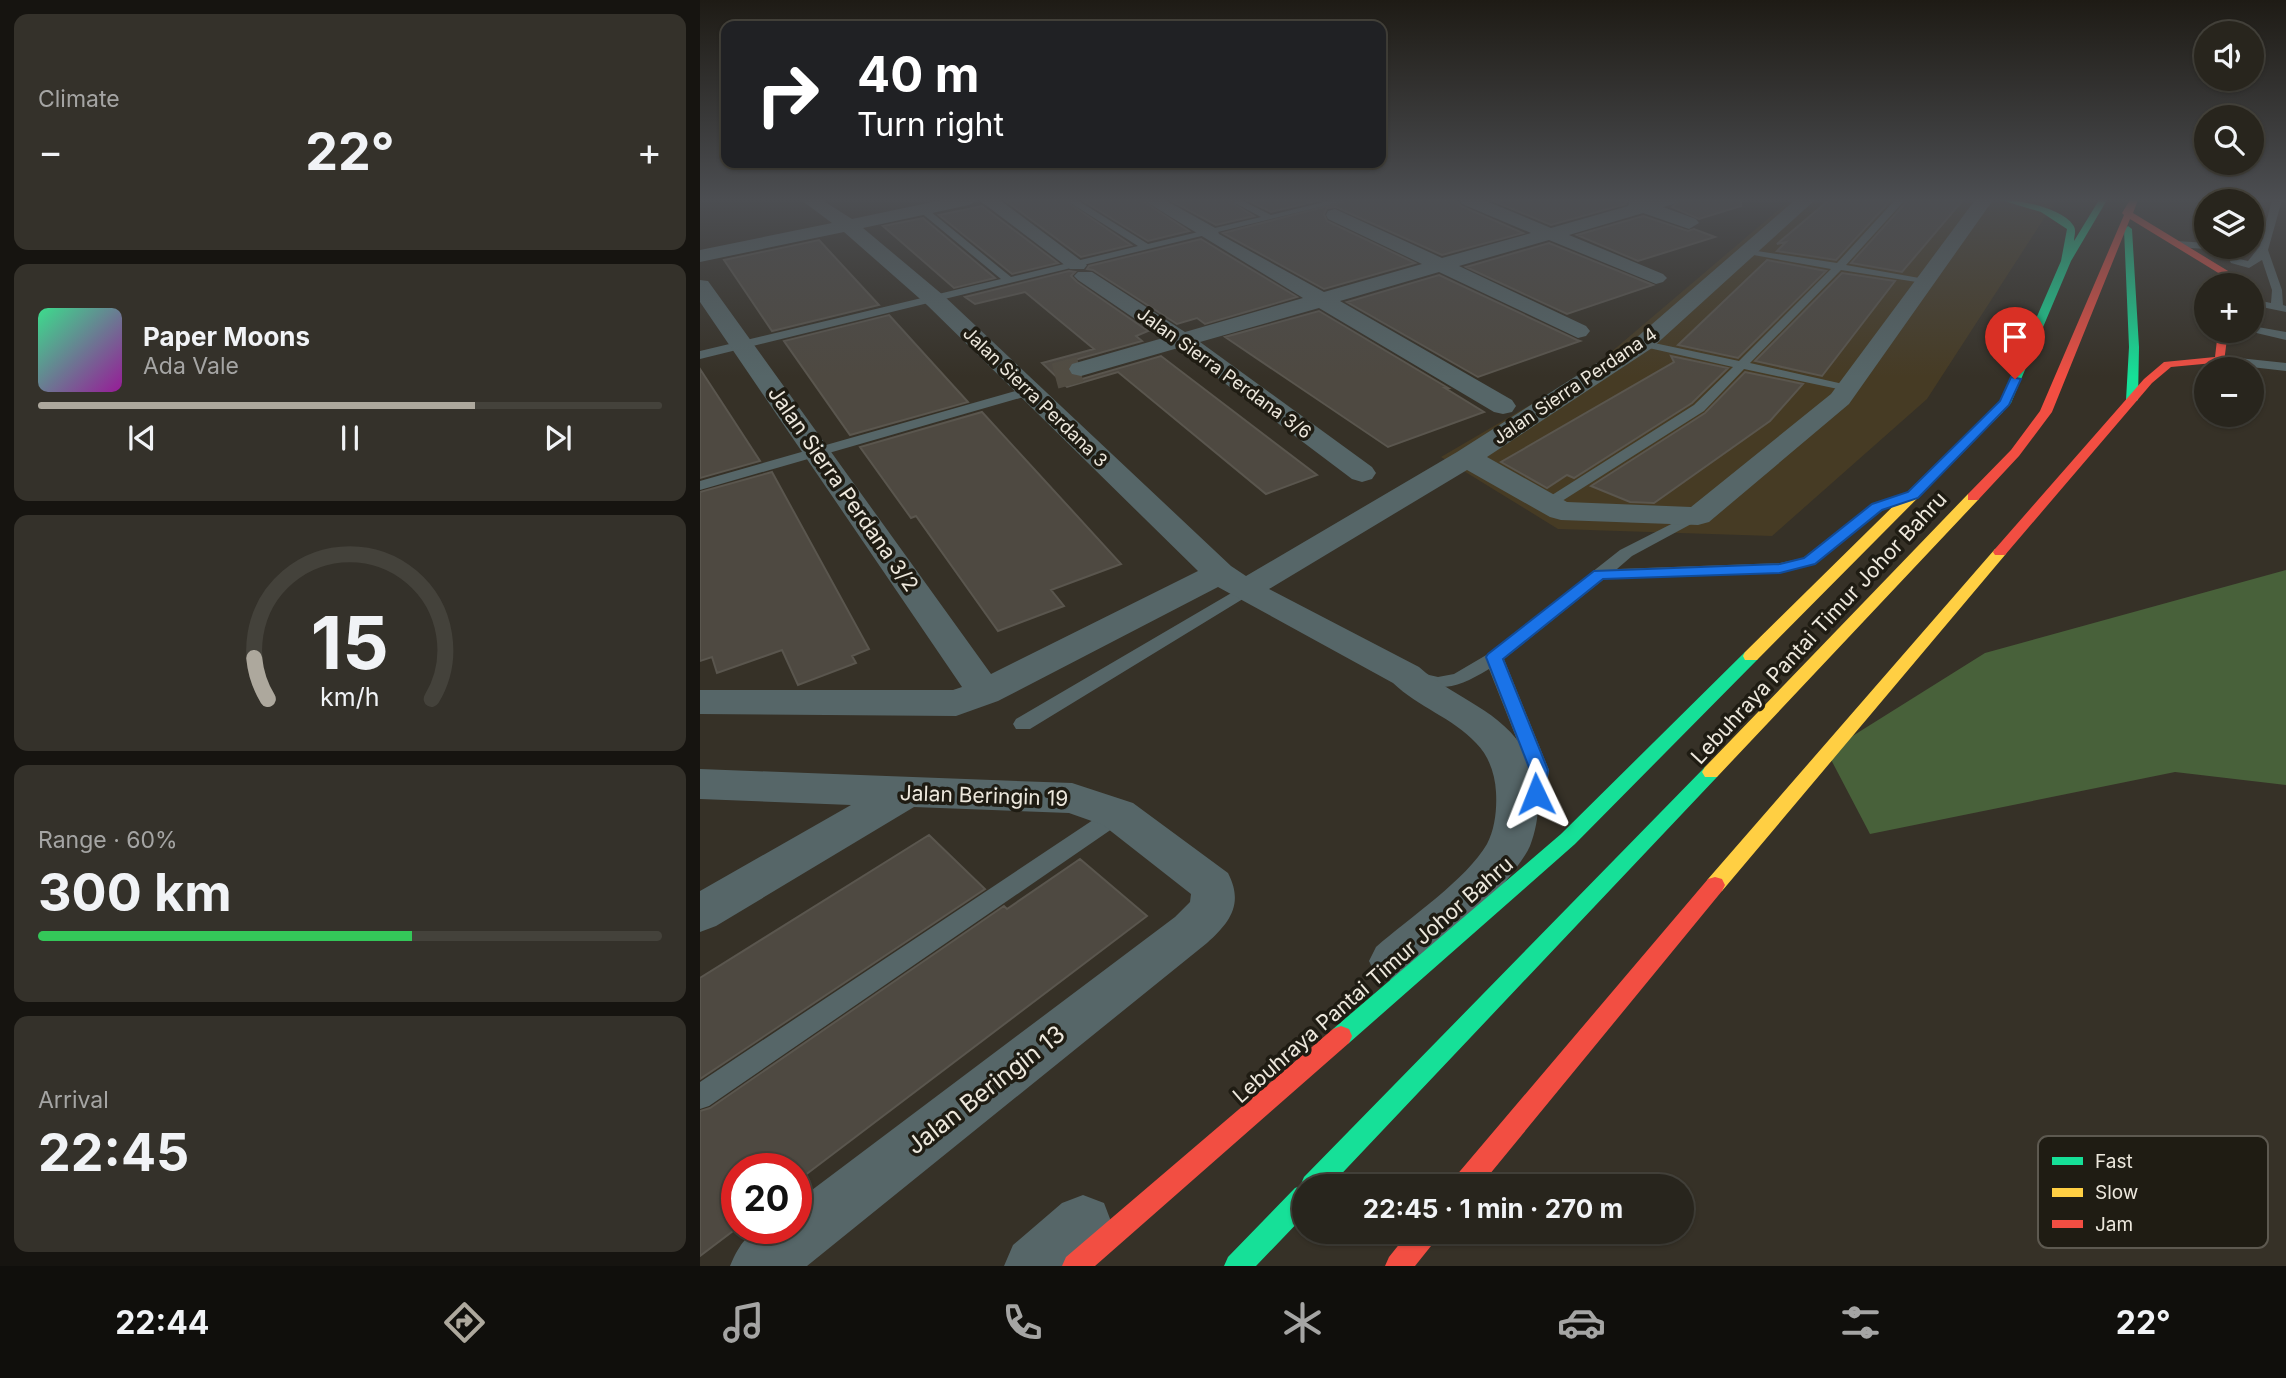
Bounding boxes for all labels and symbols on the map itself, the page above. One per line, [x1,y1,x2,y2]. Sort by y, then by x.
street label: Jalan Sierra Perdana 3/6 [1133,302,1315,443]
pin [1985,307,2045,379]
street label: Jalan Sierra Perdana 3 [959,322,1112,471]
street label: Jalan Sierra Perdana 4 [1489,323,1661,448]
street label: Jalan Sierra Perdana 3/2 [763,381,924,596]
street label: Lebuhraya Pantai Timur Johor Bahru [1686,486,1952,769]
position arrow [1499,757,1573,831]
street label: Jalan Beringin 19 [899,780,1069,811]
street label: Lebuhraya Pantai Timur Johor Bahru [1228,851,1518,1108]
street label: Jalan Beringin 13 [901,1019,1070,1160]
legend [2038,1136,2268,1248]
text: Fast [2095,1150,2133,1173]
speed limit sign: 20 [721,1153,812,1244]
text: Slow [2095,1181,2138,1204]
text: Jam [2095,1213,2133,1236]

